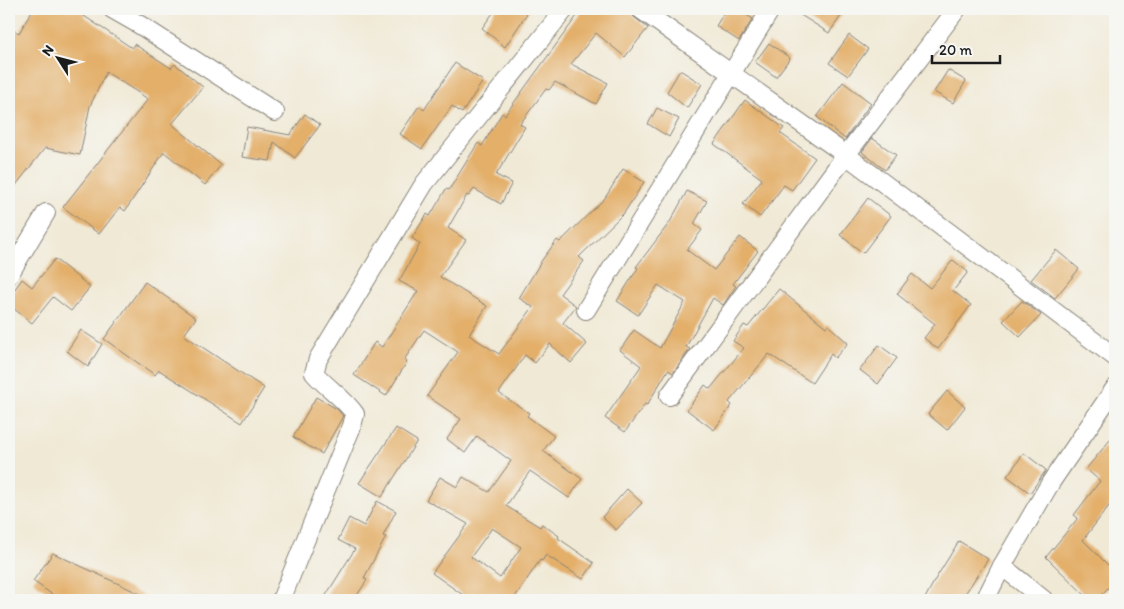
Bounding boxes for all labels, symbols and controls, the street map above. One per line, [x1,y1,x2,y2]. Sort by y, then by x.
north arrow [32,32,82,82]
scale bar [932,32,999,64]
text: 20 m [939,41,973,59]
text: N [38,42,58,59]

